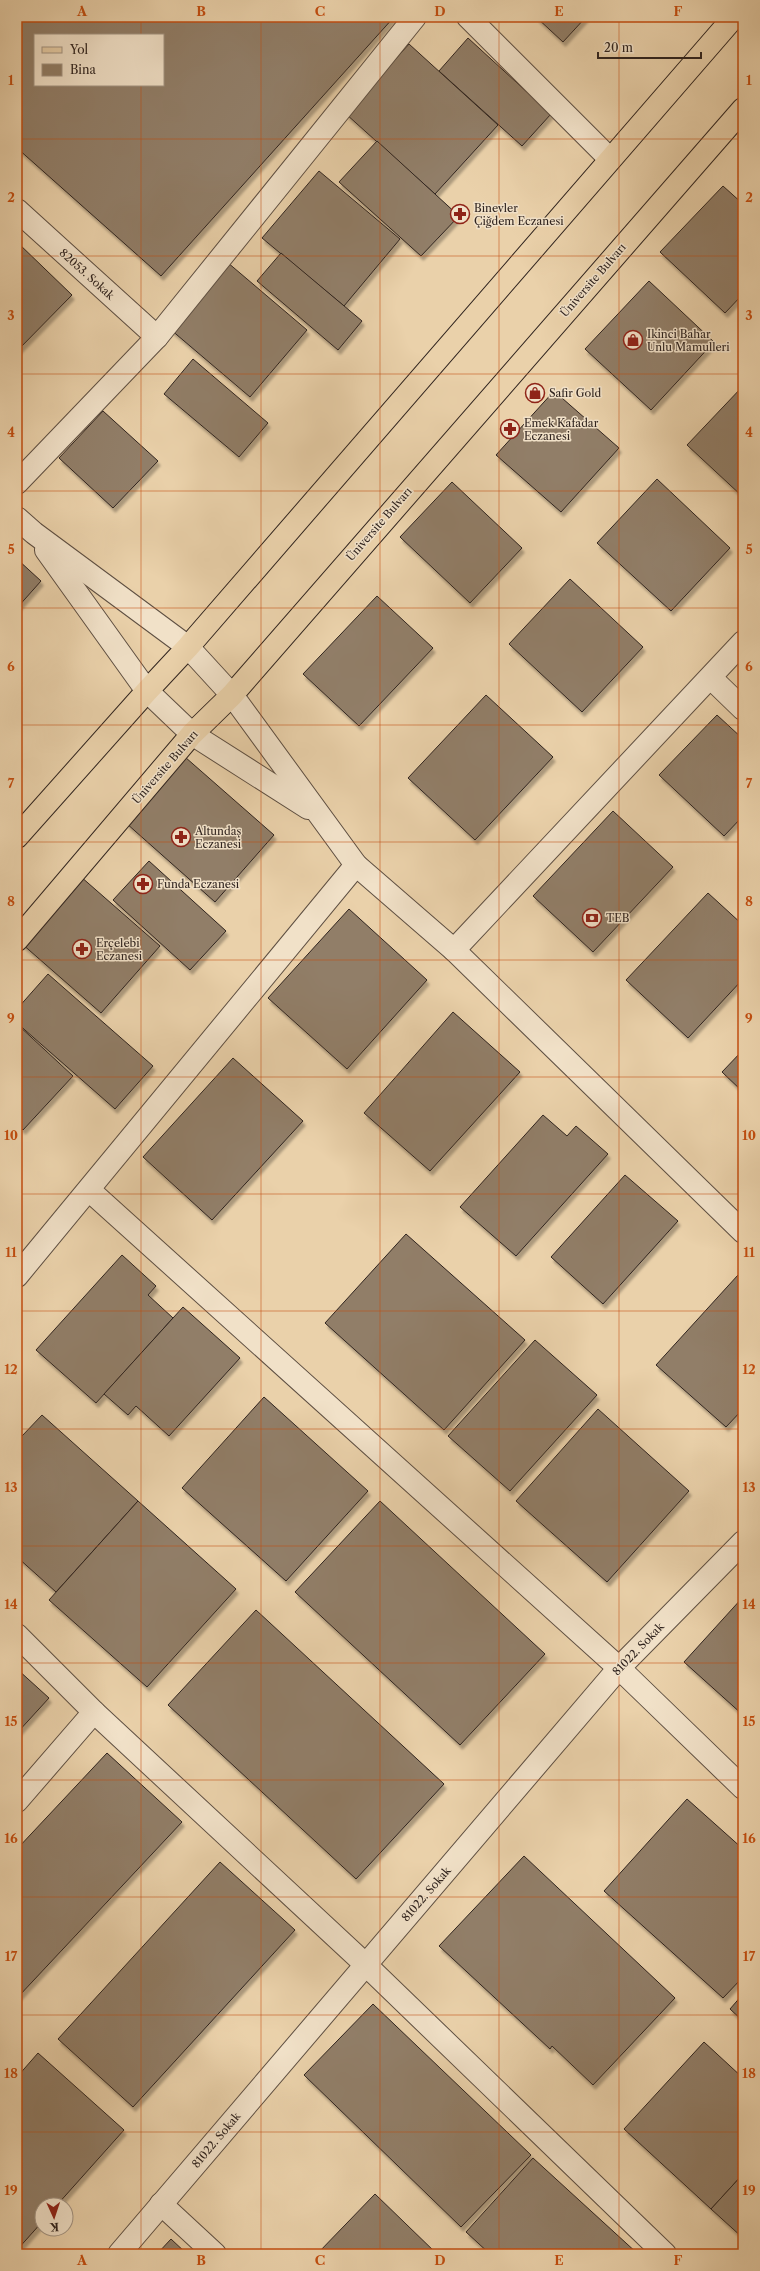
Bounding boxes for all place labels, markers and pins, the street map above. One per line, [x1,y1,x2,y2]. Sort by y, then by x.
place label: Binevler Çiğdem Eczanesi [474,201,564,228]
pharmacy icon: Binevler Çiğdem Eczanesi [449,203,471,225]
place label: Ikinci Bahar Unlu Mamulleri [647,327,730,354]
shop icon: Ikinci Bahar Unlu Mamulleri [622,329,644,351]
shop icon: Safir Gold [524,382,546,404]
place label: Safir Gold [549,386,601,400]
place label: Emek Kafadar Eczanesi [524,416,599,443]
pharmacy icon: Emek Kafadar Eczanesi [499,418,521,440]
place label: Altundaş Eczanesi [194,824,242,851]
pharmacy icon: Altundaş Eczanesi [170,826,192,848]
pharmacy icon: Funda Eczanesi [132,873,154,895]
place label: Funda Eczanesi [157,877,240,891]
bank icon: TEB [581,907,603,929]
place label: TEB [606,911,630,925]
place label: Erçelebi Eczanesi [96,936,143,963]
pharmacy icon: Erçelebi Eczanesi [71,938,93,960]

